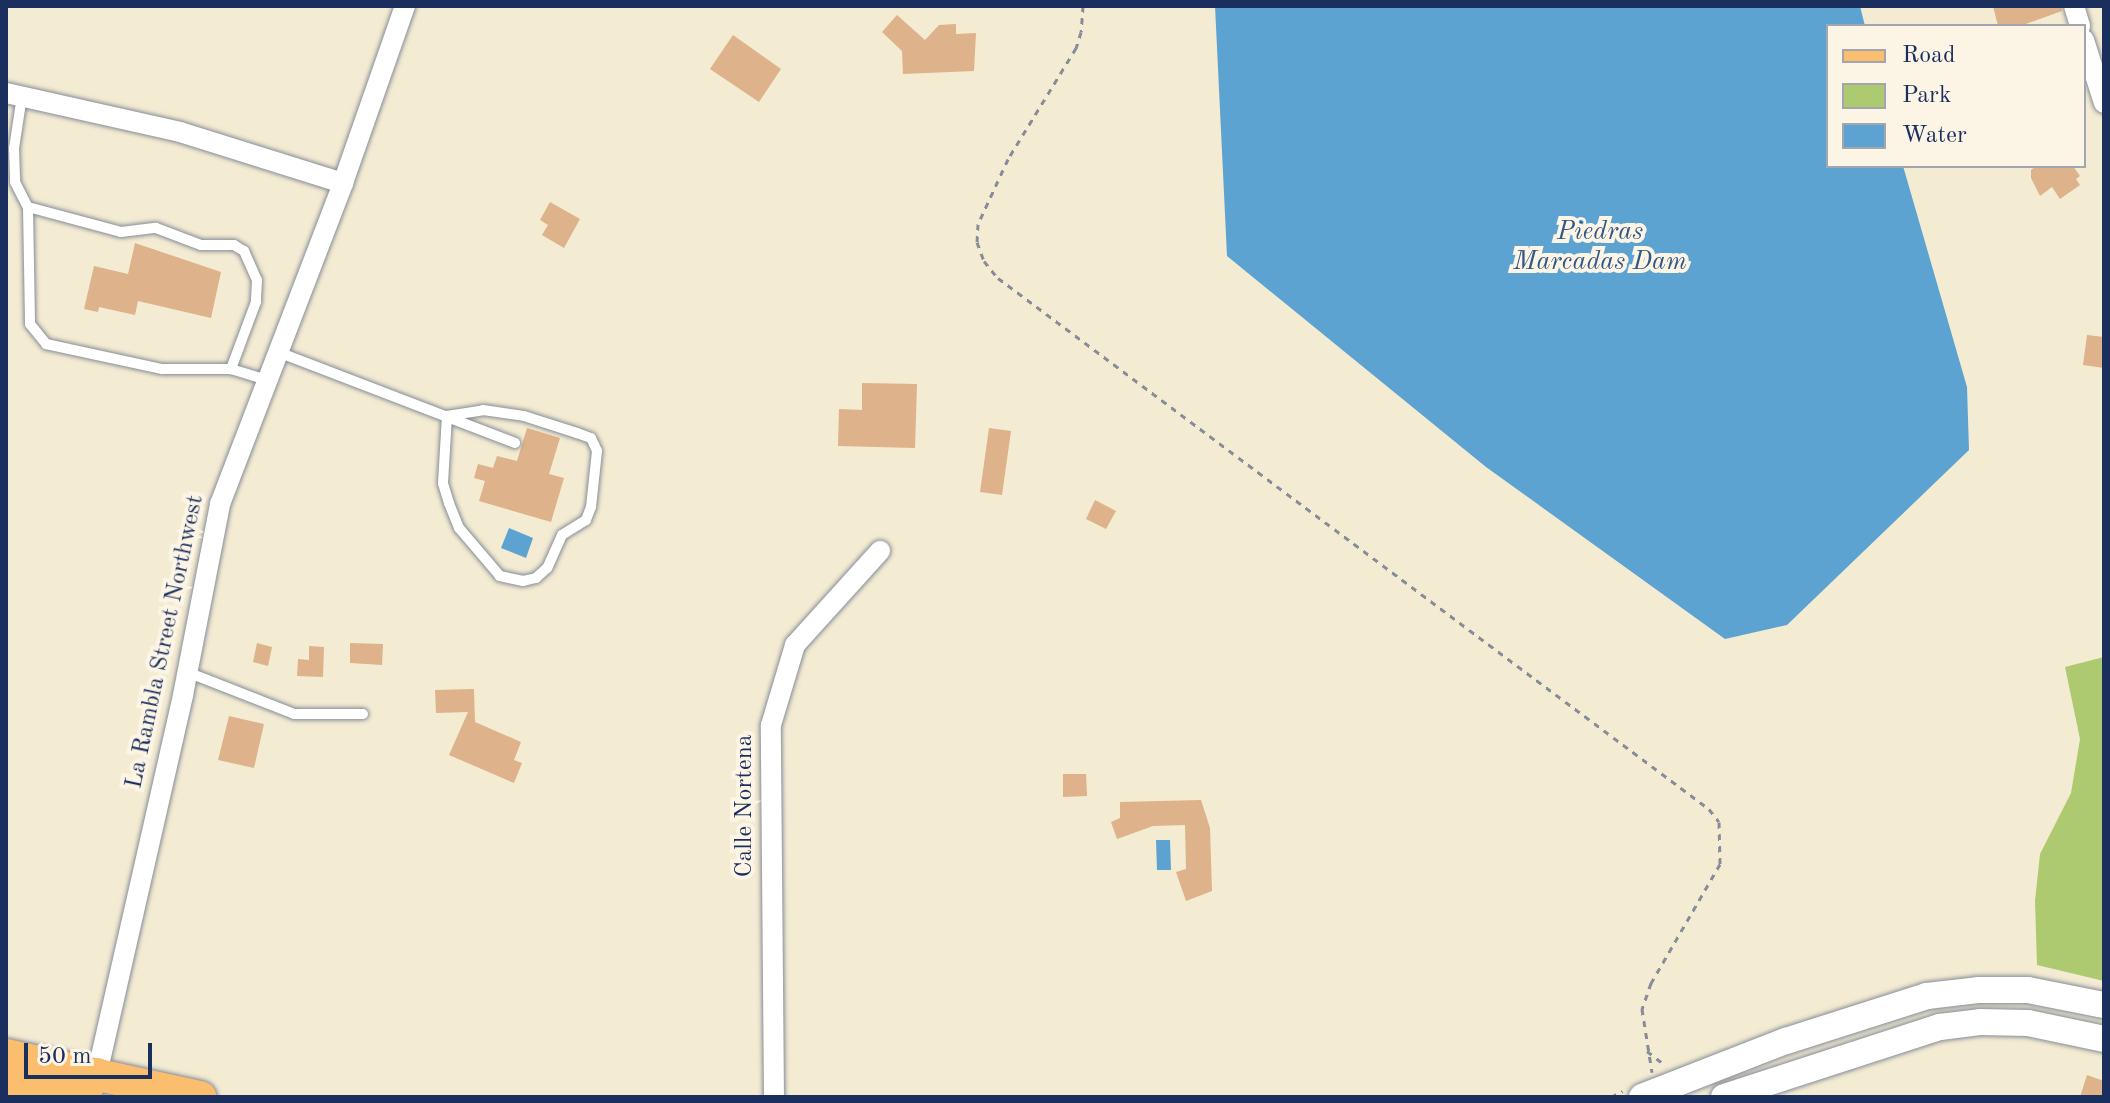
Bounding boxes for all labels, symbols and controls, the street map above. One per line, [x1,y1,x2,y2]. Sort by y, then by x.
legend [1826,24,2086,168]
text: Road [1902,44,1955,68]
text: Park [1902,84,1951,108]
text: Water [1902,124,1967,148]
water label: Piedras Marcadas Dam [1513,217,1687,278]
street label: La Rambla Street Northwest [121,493,211,791]
street label: Calle Nortena [732,734,760,878]
scale bar [28,1027,156,1077]
text: 50 m [38,1045,92,1069]

